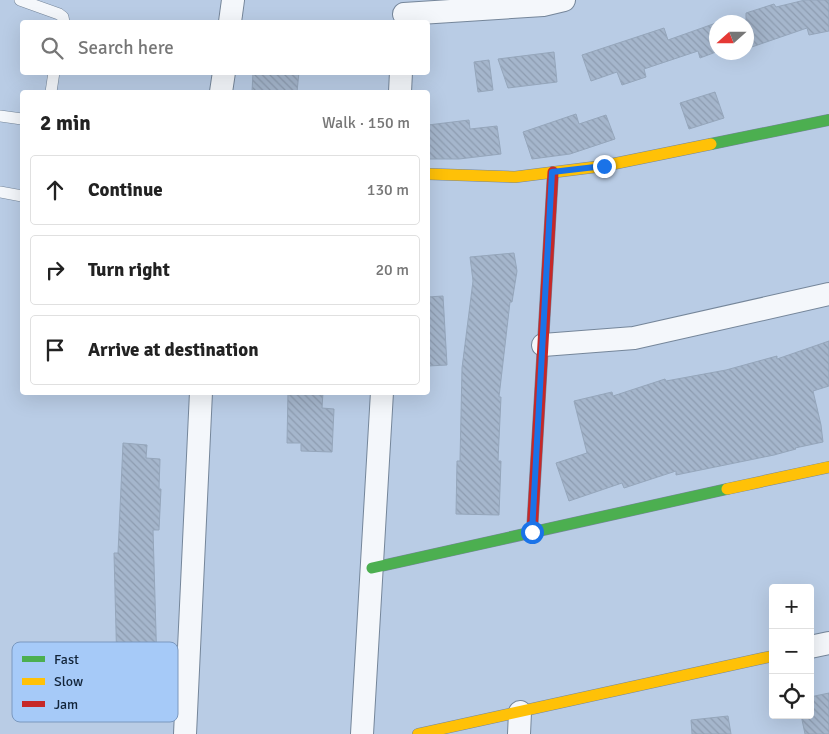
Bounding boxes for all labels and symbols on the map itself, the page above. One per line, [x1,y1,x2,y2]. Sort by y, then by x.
north arrow [709,15,754,60]
route end [593,155,616,178]
route start [521,521,544,544]
legend [12,642,178,722]
text: Fast [54,651,79,668]
text: Slow [54,673,83,690]
text: Jam [54,696,78,713]

